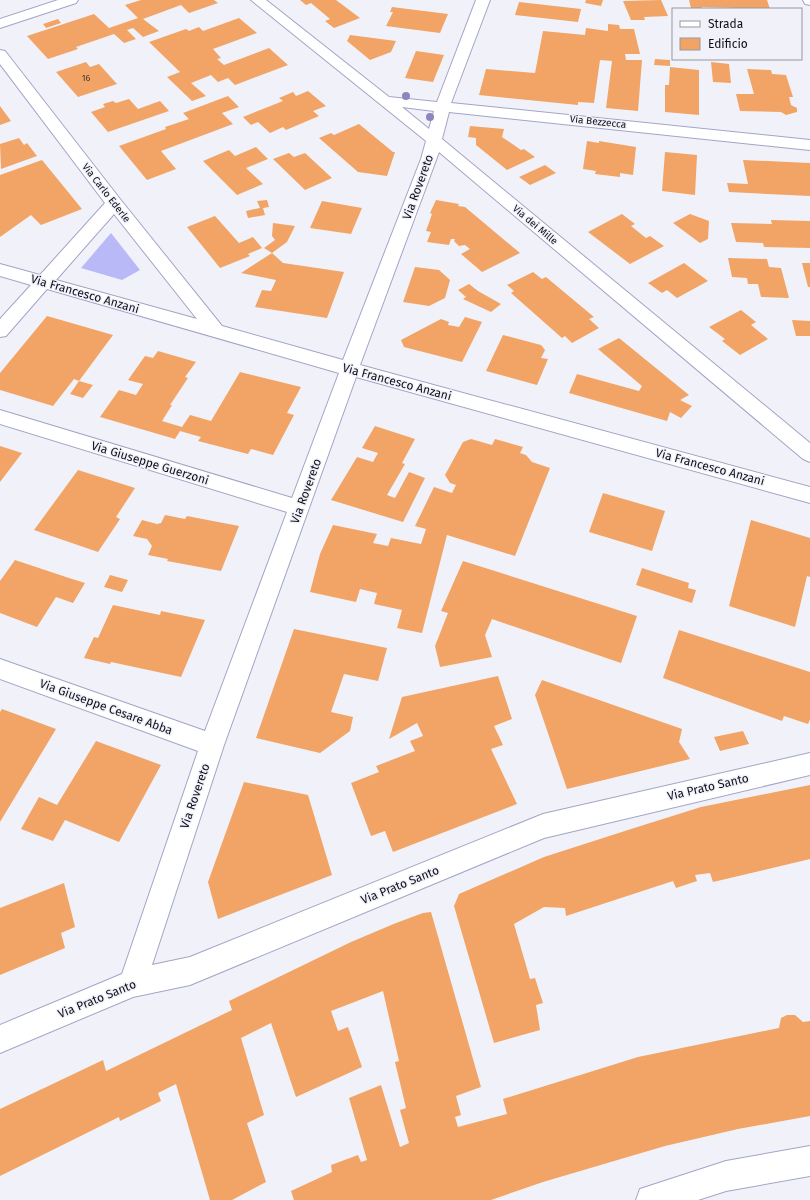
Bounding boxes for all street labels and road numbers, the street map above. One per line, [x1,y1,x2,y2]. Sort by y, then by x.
street label: Via Bezzecca [569,113,627,131]
street label: Via Rovereto [400,153,436,221]
street label: Via Carlo Ederle [79,161,133,225]
street label: Via dei Mille [510,203,560,247]
street label: Via Francesco Anzani [29,272,141,316]
street label: Via Francesco Anzani [341,361,453,403]
street label: Via Giuseppe Guerzoni [90,438,210,488]
street label: Via Francesco Anzani [654,446,766,488]
street label: Via Rovereto [288,457,324,525]
street label: Via Giuseppe Cesare Abba [38,676,174,738]
street label: Via Rovereto [177,761,213,831]
street label: Via Prato Santo [666,771,750,803]
street label: Via Prato Santo [359,863,441,907]
street label: Via Prato Santo [56,977,138,1021]

